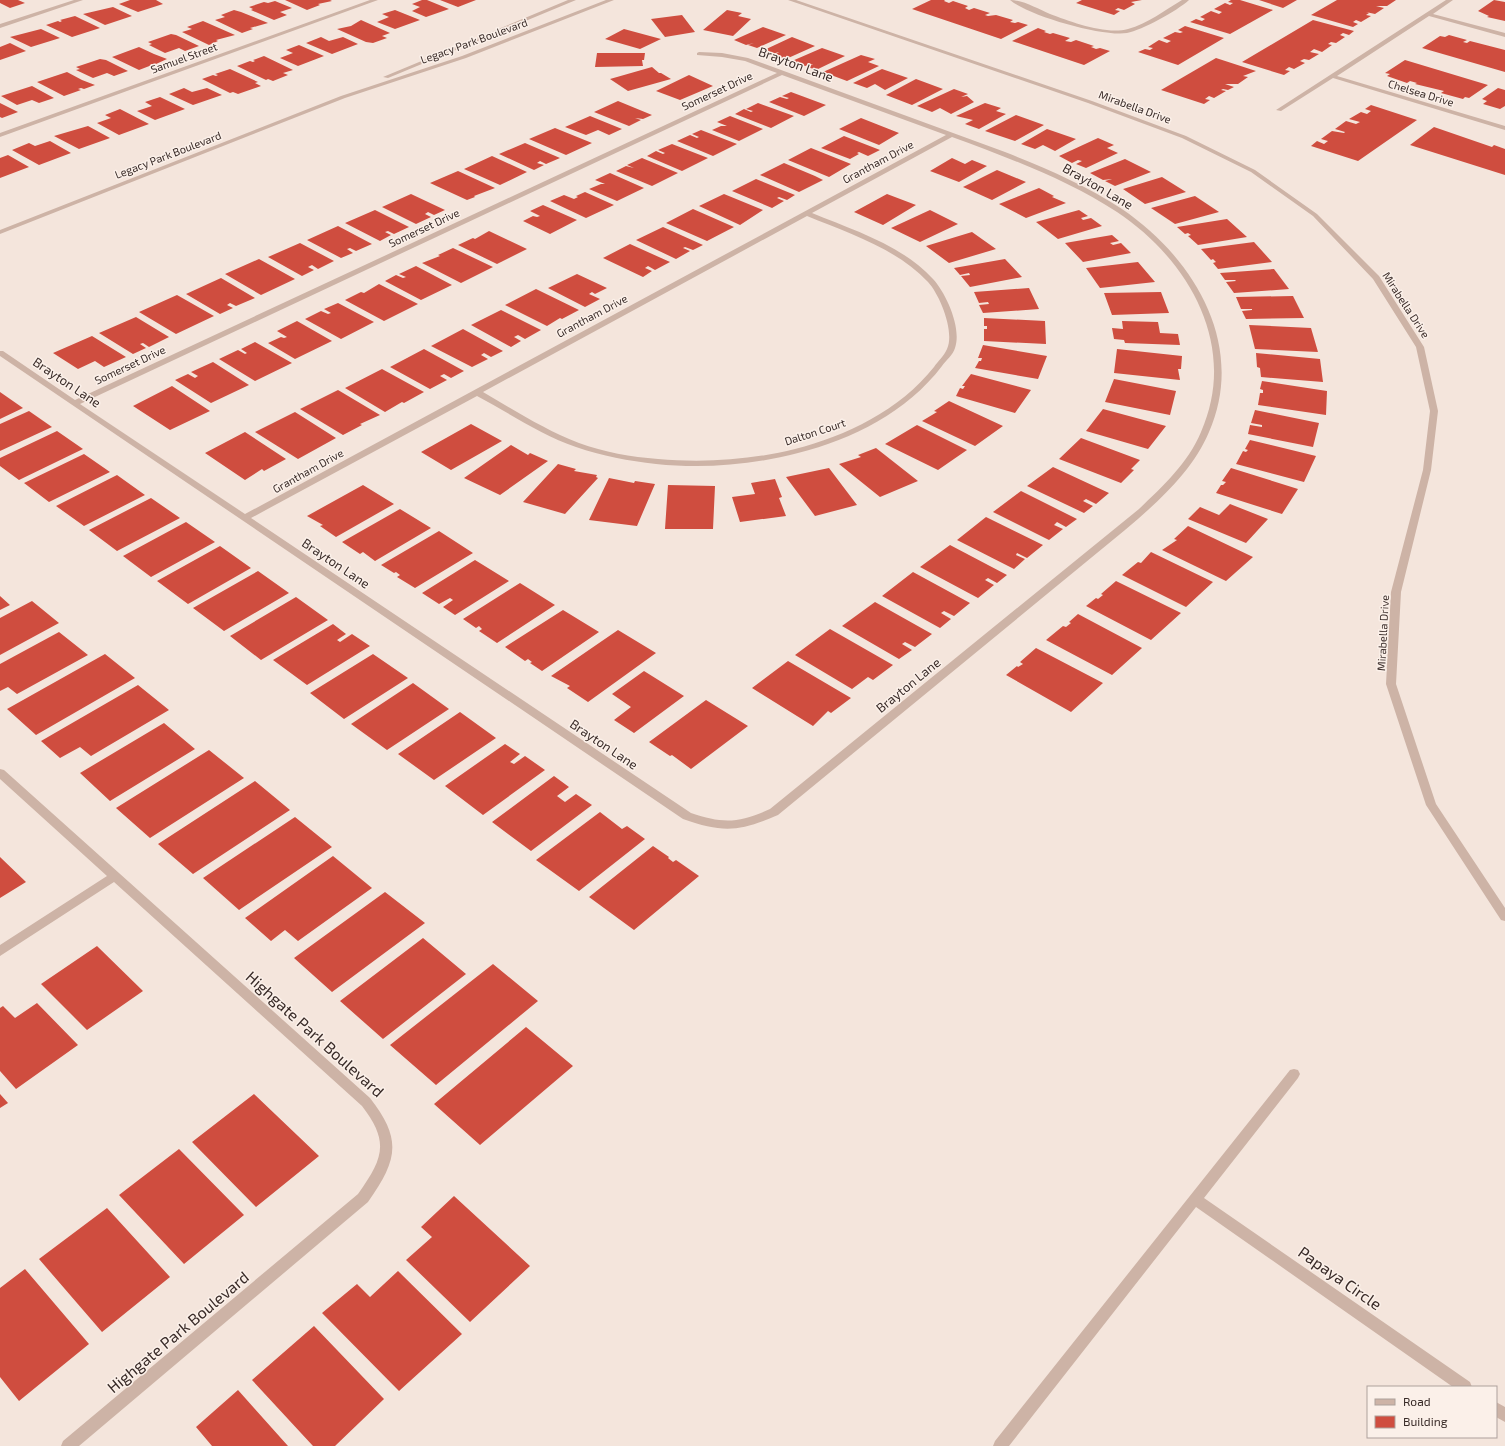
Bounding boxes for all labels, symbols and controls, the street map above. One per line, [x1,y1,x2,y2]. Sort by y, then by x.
street label: Legacy Park Boulevard [419,15,529,66]
street label: Samuel Street [149,39,219,76]
street label: Brayton Lane [756,43,836,85]
street label: Somerset Drive [679,68,754,113]
street label: Chelsea Drive [1387,76,1456,109]
street label: Mirabella Drive [1097,87,1173,126]
street label: Legacy Park Boulevard [113,128,223,181]
street label: Grantham Drive [840,137,916,186]
street label: Brayton Lane [1060,159,1136,213]
street label: Somerset Drive [386,205,461,250]
street label: Mirabella Drive [1380,269,1433,340]
street label: Grantham Drive [554,291,630,340]
street label: Somerset Drive [92,342,167,387]
street label: Brayton Lane [30,353,104,411]
street label: Dalton Court [783,416,847,447]
street label: Grantham Drive [270,446,345,495]
street label: Brayton Lane [299,534,373,592]
street label: Mirabella Drive [1374,595,1391,671]
street label: Brayton Lane [872,654,944,716]
street label: Brayton Lane [567,715,641,773]
street label: Highgate Park Boulevard [242,967,388,1101]
street label: Papaya Circle [1295,1242,1386,1313]
street label: Highgate Park Boulevard [103,1267,252,1396]
legend [1367,1386,1497,1438]
text: Road [1403,1394,1431,1408]
text: Building [1403,1414,1448,1428]

